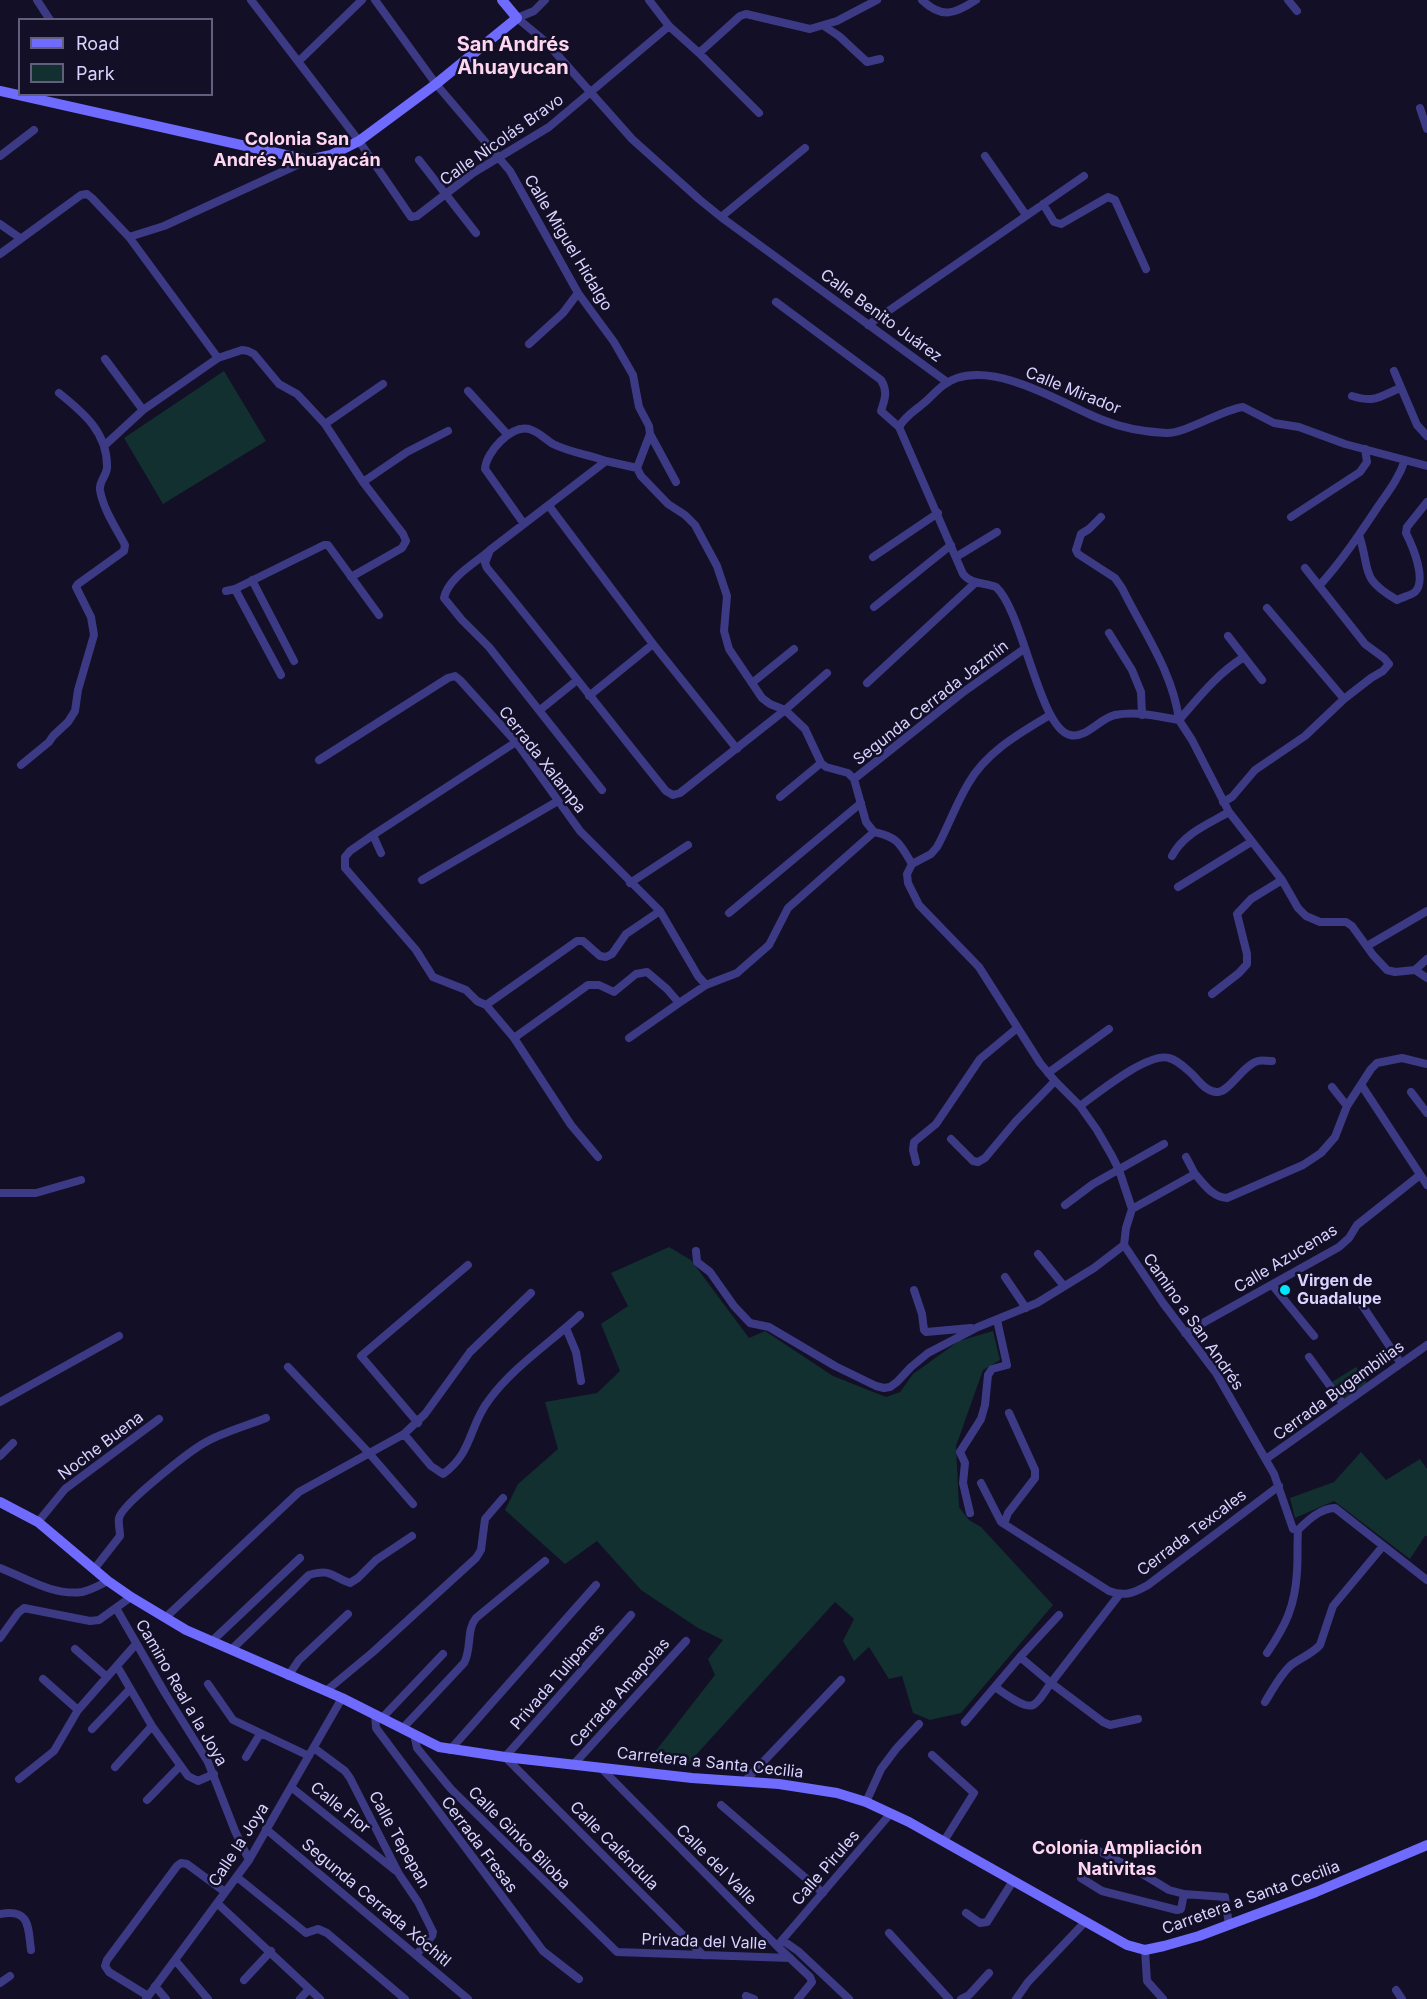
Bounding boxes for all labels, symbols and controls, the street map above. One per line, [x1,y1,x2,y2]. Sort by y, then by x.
legend [18,18,213,96]
text: Road [76,33,119,54]
district label: San Andrés Ahuayucan [457,33,569,80]
text: Park [76,63,115,84]
street label: Calle Nicolás Bravo [437,90,567,190]
district label: Colonia San Andrés Ahuayacán [213,129,381,172]
street label: Calle Miguel Hidalgo [520,171,616,315]
street label: Calle Benito Juárez [816,265,946,367]
street label: Calle Mirador [1023,363,1123,419]
street label: Segunda Cerrada Jazmín [850,636,1012,770]
street label: Cerrada Xalampa [494,703,590,817]
street label: Calle Azucenas [1231,1221,1341,1297]
street label: Camino a San Andrés [1138,1250,1248,1394]
place label: Virgen de Guadalupe [1297,1271,1382,1309]
marker: Virgen de Guadalupe [1278,1283,1292,1297]
street label: Cerrada Bugambilias [1270,1337,1408,1445]
street label: Noche Buena [55,1408,147,1484]
street label: Cerrada Texcales [1134,1486,1250,1580]
street label: Camino Real a la Joya [131,1616,231,1770]
street label: Privada Tulipanes [507,1620,609,1734]
street label: Cerrada Amapolas [566,1634,674,1752]
street label: Carretera a Santa Cecilia [616,1744,804,1782]
street label: Calle Flor [306,1778,374,1838]
street label: Calle Ginko Biloba [464,1783,574,1893]
street label: Calle Tepepan [364,1788,434,1892]
street label: Cerrada Fresas [437,1793,521,1897]
street label: Calle Caléndula [566,1798,662,1894]
street label: Calle la Joya [205,1800,273,1890]
street label: Calle del Valle [672,1821,760,1909]
street label: Calle Pirules [788,1826,864,1910]
street label: Segunda Cerrada Xóchitl [298,1835,454,1971]
district label: Colonia Ampliación Nativitas [1032,1838,1202,1880]
street label: Carretera a Santa Cecilia [1160,1857,1342,1939]
street label: Privada del Valle [641,1930,767,1954]

